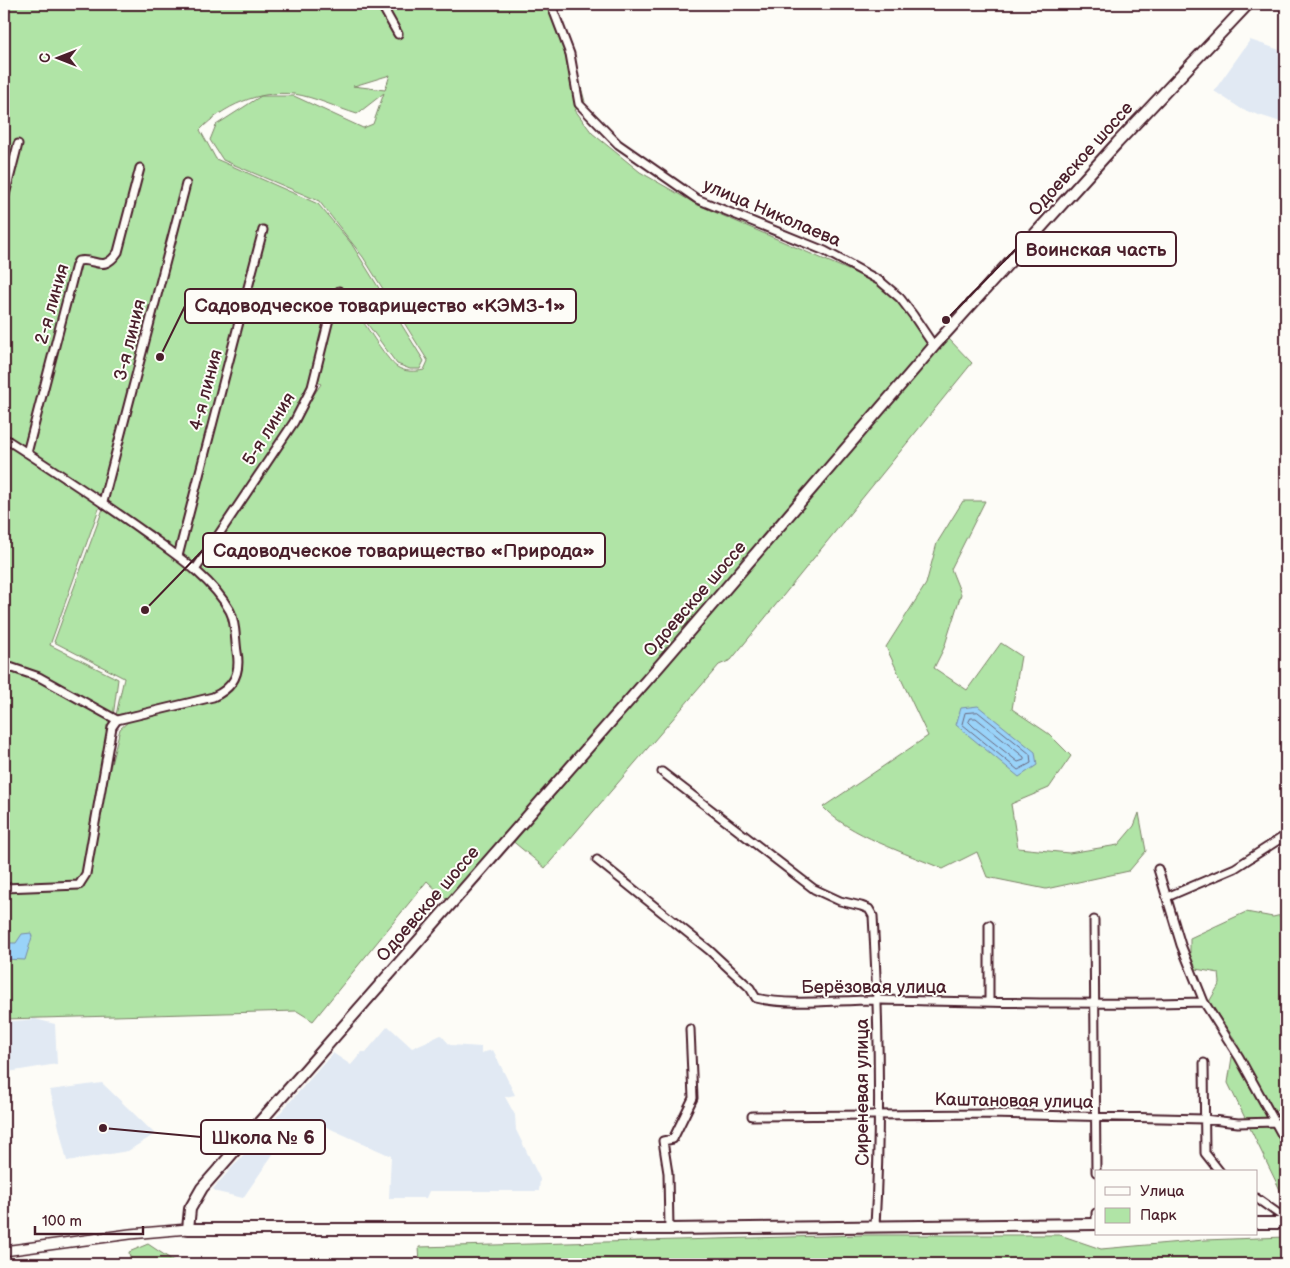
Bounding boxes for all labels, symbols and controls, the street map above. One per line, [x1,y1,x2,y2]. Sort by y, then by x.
north arrow [32,32,82,82]
text: С [37,53,54,63]
street label: Одоевское шоссе [1024,98,1138,220]
street label: улица Николаева [700,175,844,252]
callout: Воинская часть [1016,232,1176,266]
text: Воинская часть [1026,239,1167,262]
street label: 2-я линия [31,261,73,347]
callout: Садоводческое товарищество «КЭМЗ-1» [185,289,576,323]
text: Садоводческое товарищество «КЭМЗ-1» [194,295,566,318]
street label: 3-я линия [110,297,150,383]
street label: 4-я линия [185,347,227,433]
street label: 5-я линия [238,389,300,469]
callout: Садоводческое товарищество «Природа» [203,533,605,567]
street label: Одоевское шоссе [639,537,751,661]
text: Садоводческое товарищество «Природа» [213,540,595,563]
street label: Одоевское шоссе [372,842,484,966]
street label: Берёзовая улица [801,977,947,998]
street label: Сиреневая улица [852,1018,873,1166]
street label: Каштановая улица [934,1089,1094,1113]
callout: Школа № 6 [201,1120,325,1154]
text: Школа № 6 [211,1127,315,1150]
legend [1095,1170,1258,1236]
text: Улица [1140,1182,1185,1201]
scale bar [35,1203,142,1235]
text: Парк [1140,1206,1177,1225]
text: 100 m [42,1212,82,1231]

